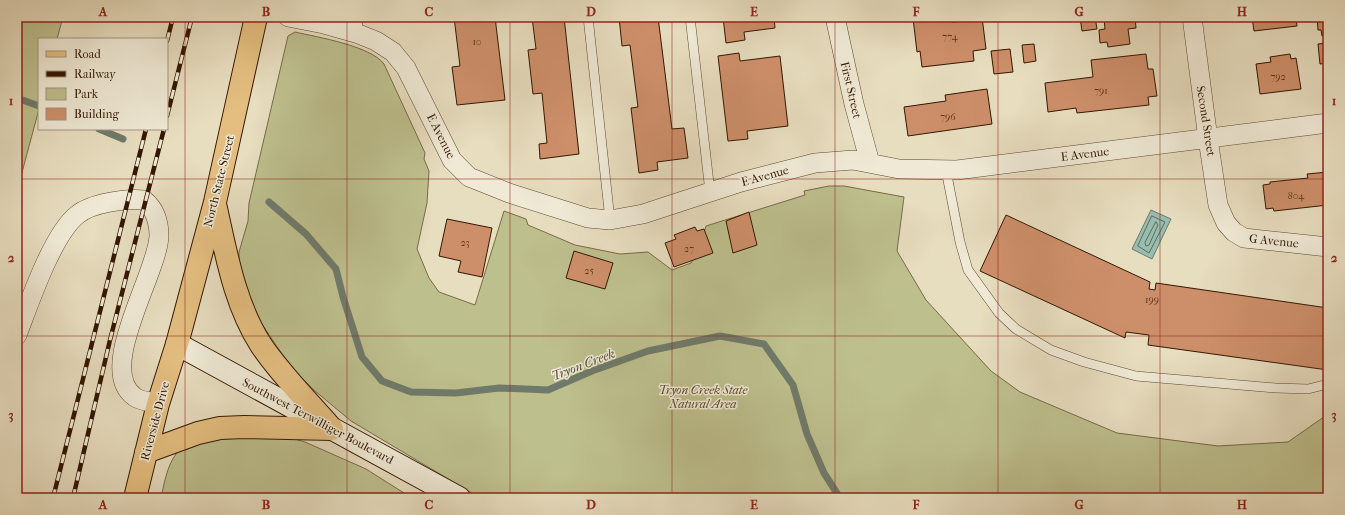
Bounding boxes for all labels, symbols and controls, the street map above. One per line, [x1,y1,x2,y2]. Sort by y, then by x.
text: A [98,4,108,19]
text: B [262,4,271,19]
text: C [425,4,434,19]
text: D [586,4,596,19]
text: E [750,4,758,19]
text: F [912,4,920,19]
text: G [1074,4,1084,19]
text: H [1237,4,1248,19]
house number: 774 [942,31,959,43]
house number: 10 [472,36,482,48]
legend [38,38,168,130]
text: Road [74,47,101,61]
street label: First Street [838,60,865,121]
text: Railway [74,67,116,81]
house number: 792 [1270,71,1286,83]
house number: 791 [1094,85,1108,97]
street label: Second Street [1194,85,1219,158]
text: Park [74,87,99,101]
text: 1 [9,93,14,108]
text: 1 [1332,93,1337,108]
text: Building [74,107,119,121]
street label: E Avenue [424,111,458,161]
house number: 796 [940,111,956,123]
street label: North State Street [201,133,237,228]
street label: E Avenue [1060,144,1110,164]
street label: E Avenue [740,163,790,189]
house number: 804 [1288,190,1305,202]
street label: G Avenue [1248,231,1300,251]
house number: 23 [460,237,470,249]
house number: 27 [684,243,694,255]
text: 2 [8,250,15,265]
text: 2 [1331,250,1338,265]
house number: 25 [584,265,594,277]
house number: 199 [1145,294,1159,306]
water label: Tryon Creek [549,345,617,383]
street label: Southwest Terwilliger Boulevard [240,375,396,467]
street label: Riverside Drive [138,380,172,462]
park label: Tryon Creek State Natural Area [659,383,748,411]
text: 3 [8,407,14,423]
text: 3 [1331,407,1337,423]
text: A [98,497,108,512]
text: B [262,497,271,512]
text: C [425,497,434,512]
text: D [586,497,596,512]
text: E [750,497,758,512]
text: F [912,497,920,512]
text: G [1074,497,1084,512]
text: H [1237,497,1248,512]

